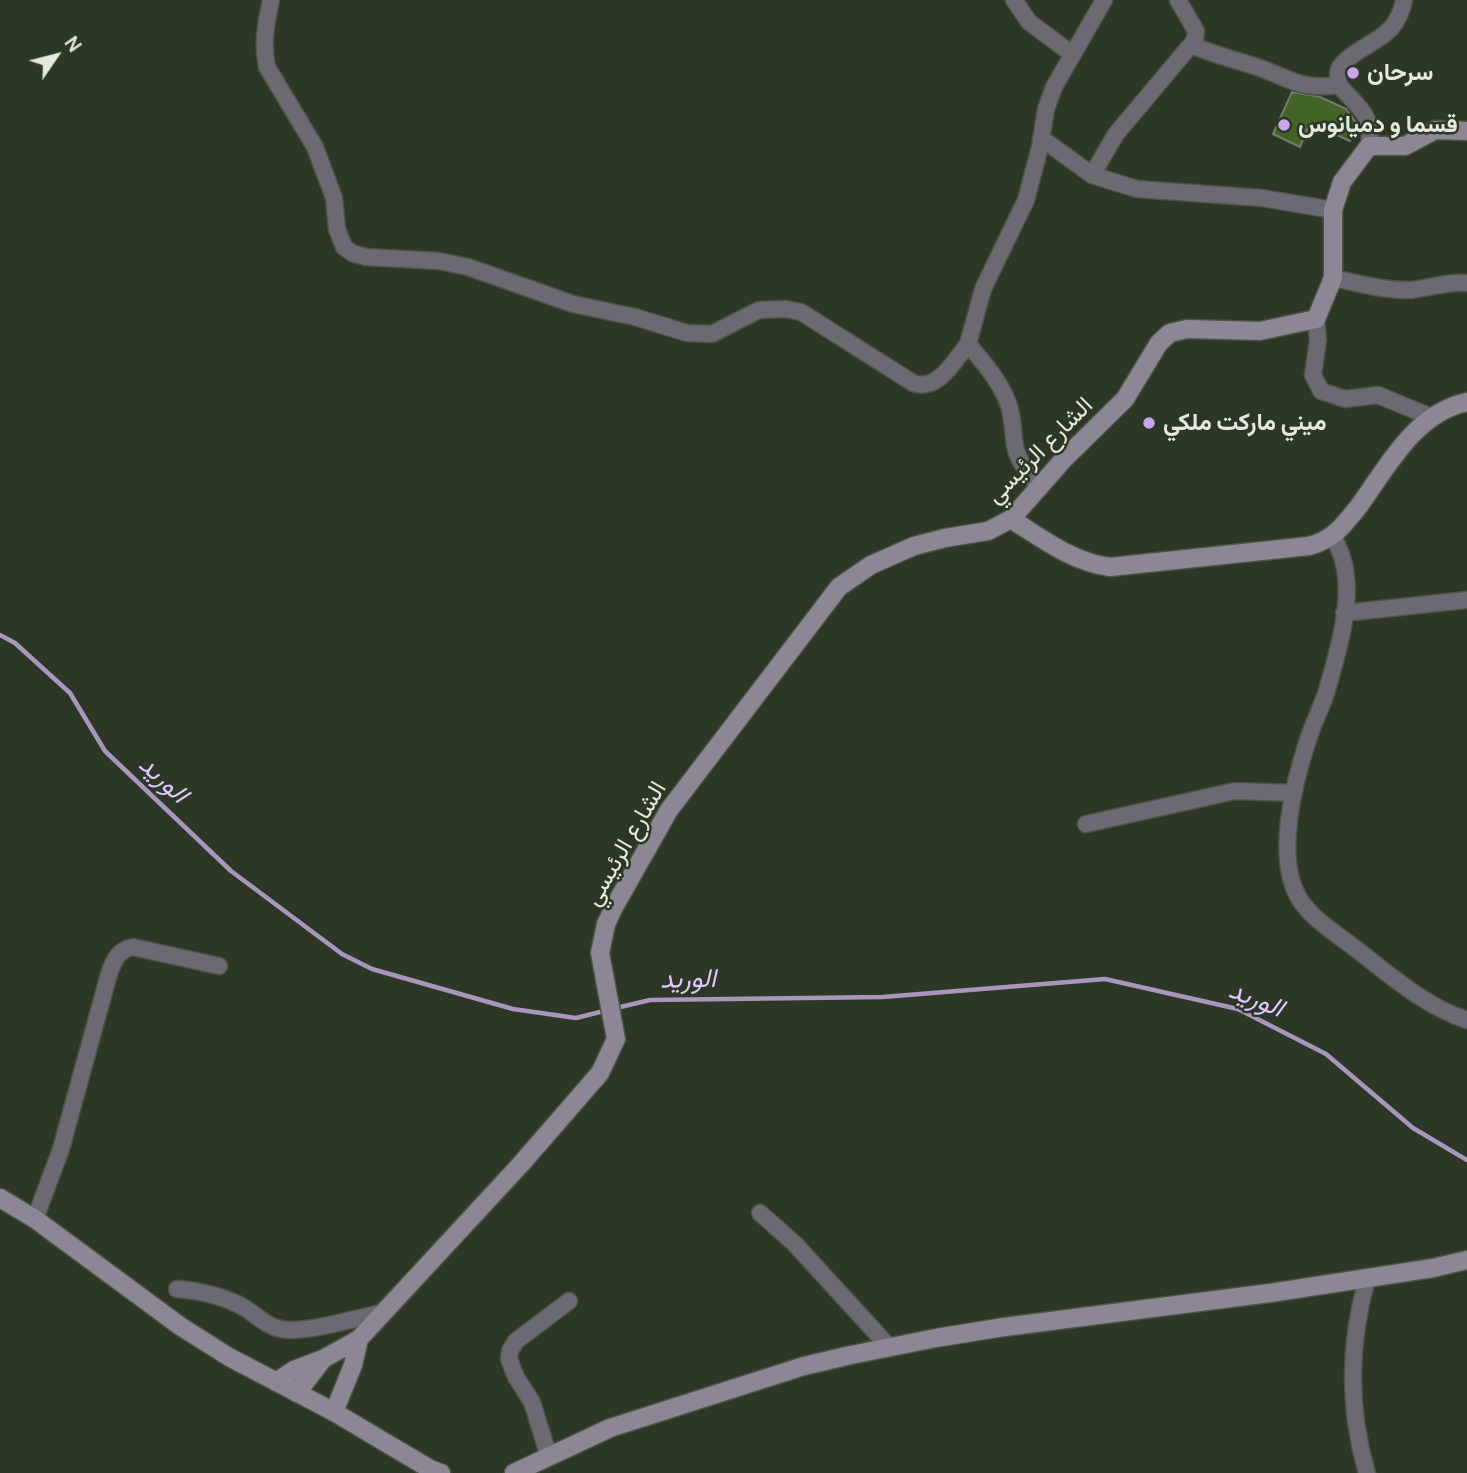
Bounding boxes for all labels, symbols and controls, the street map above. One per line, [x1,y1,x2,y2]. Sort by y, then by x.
north arrow [21,21,91,91]
text: N [59,31,88,57]
place label: سرحان [1367,59,1433,87]
marker: سرحان [1345,65,1361,81]
place label: قسما و دميانوس [1298,111,1458,139]
marker: قسما و دميانوس [1276,117,1292,133]
street label: الشارع الرئيسي [981,392,1099,510]
place label: ميني ماركت ملكي [1163,409,1326,437]
marker: ميني ماركت ملكي [1141,415,1157,431]
water label: الوريد [132,750,194,810]
street label: الشارع الرئيسي [579,777,673,911]
water label: الوريد [660,964,716,996]
water label: الوريد [1224,975,1288,1025]

